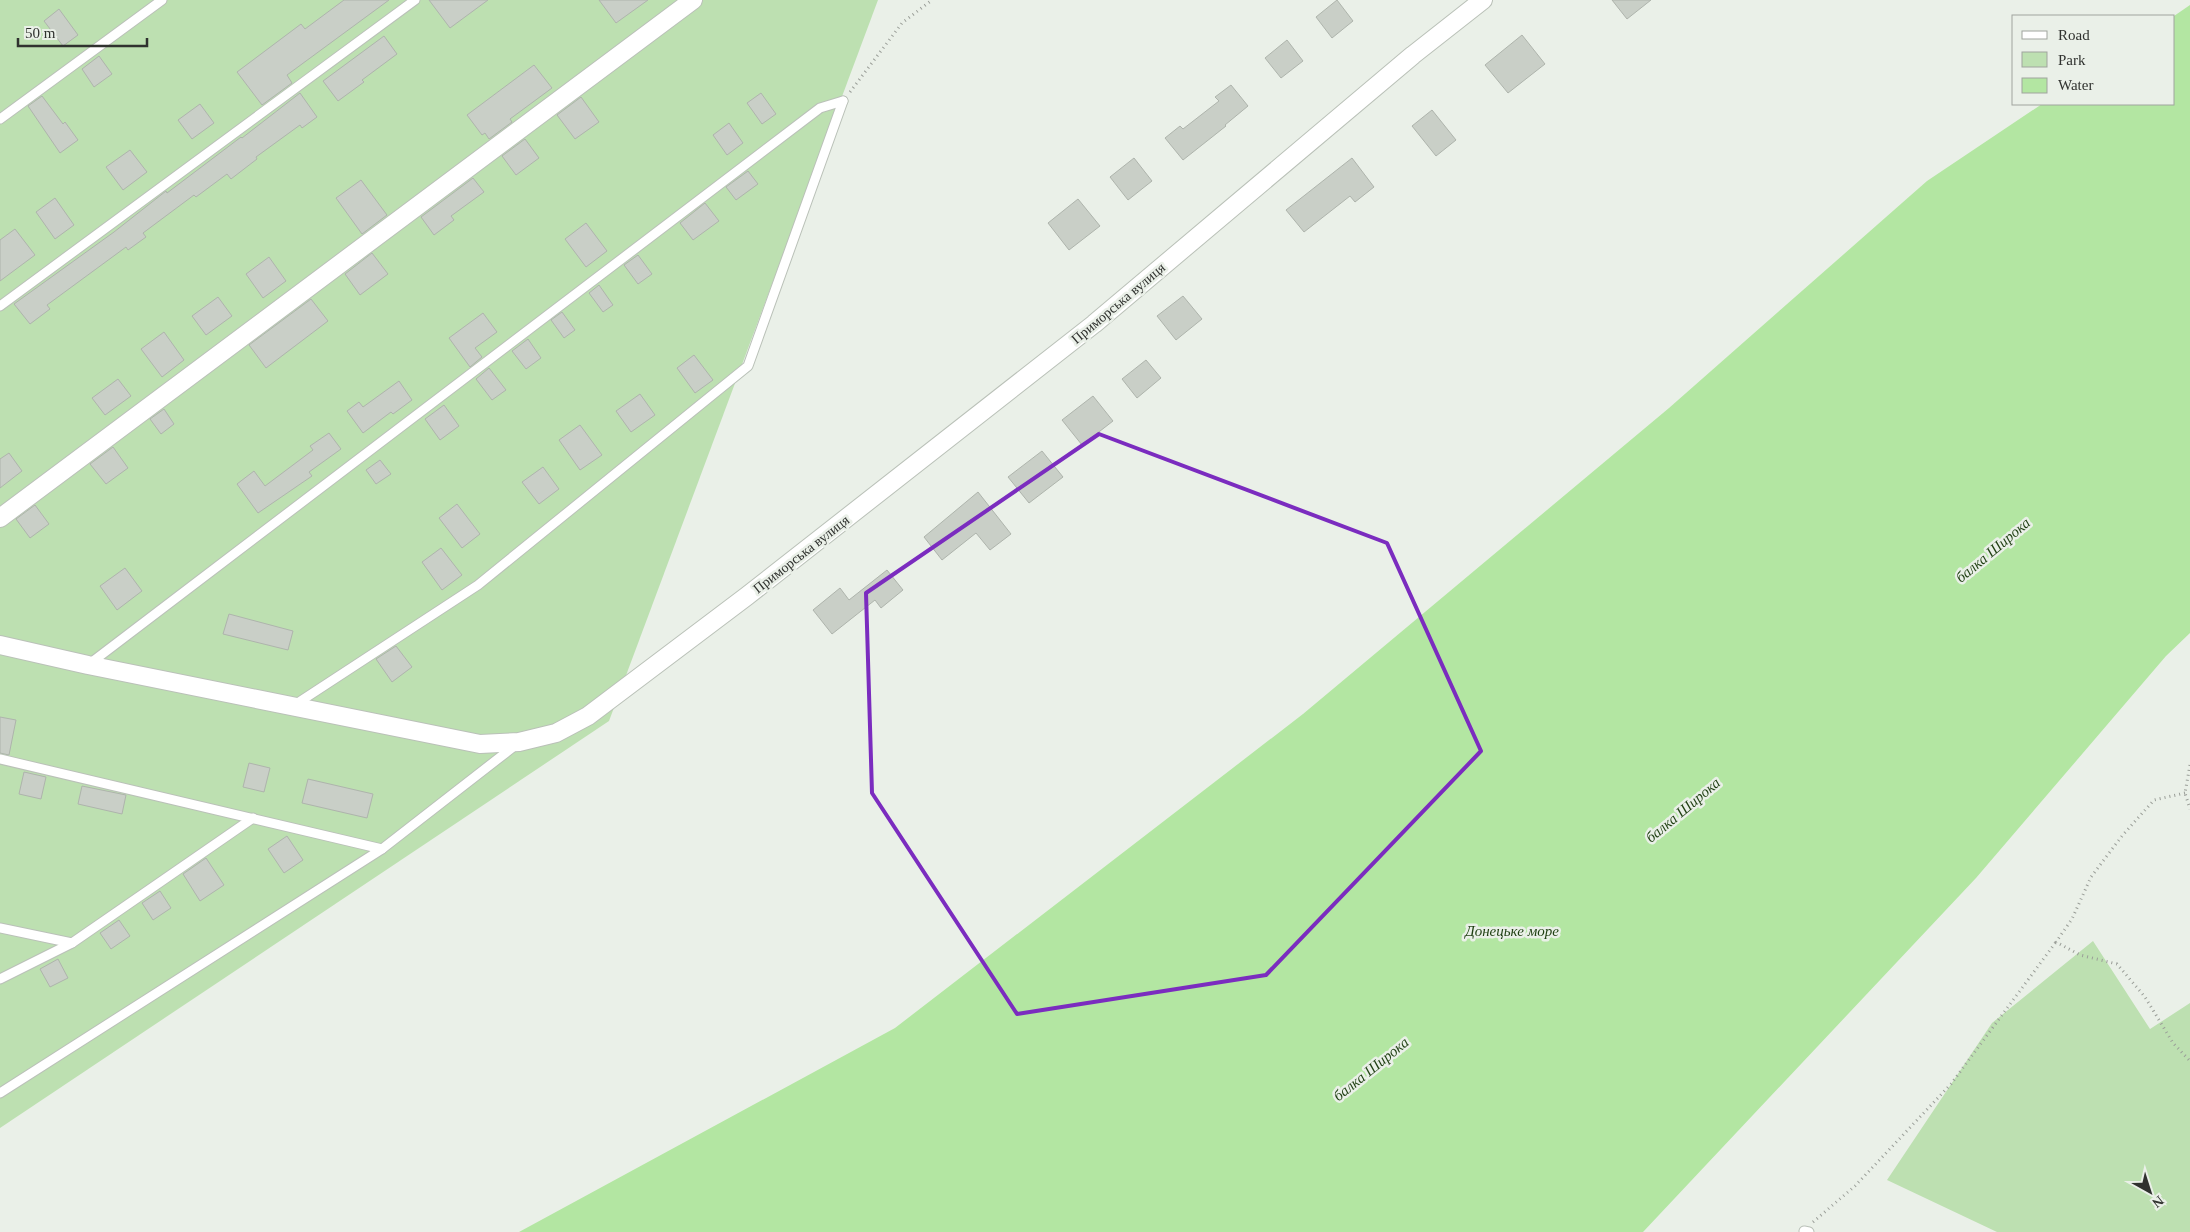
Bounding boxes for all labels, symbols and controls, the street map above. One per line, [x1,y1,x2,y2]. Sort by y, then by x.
scale bar [18,15,146,47]
legend [2012,15,2175,105]
text: 50 m [25,25,56,41]
text: Road [2058,27,2090,43]
text: Park [2058,52,2086,68]
text: Water [2058,77,2093,93]
street label: Приморська вулиця [1069,260,1168,347]
street label: Приморська вулиця [750,512,853,596]
water label: балка Широка [1953,514,2033,586]
water label: балка Широка [1643,774,1723,846]
water label: Донецьке море [1463,923,1559,939]
water label: балка Широка [1330,1034,1412,1104]
north arrow [2125,1167,2175,1217]
text: N [2149,1193,2167,1211]

